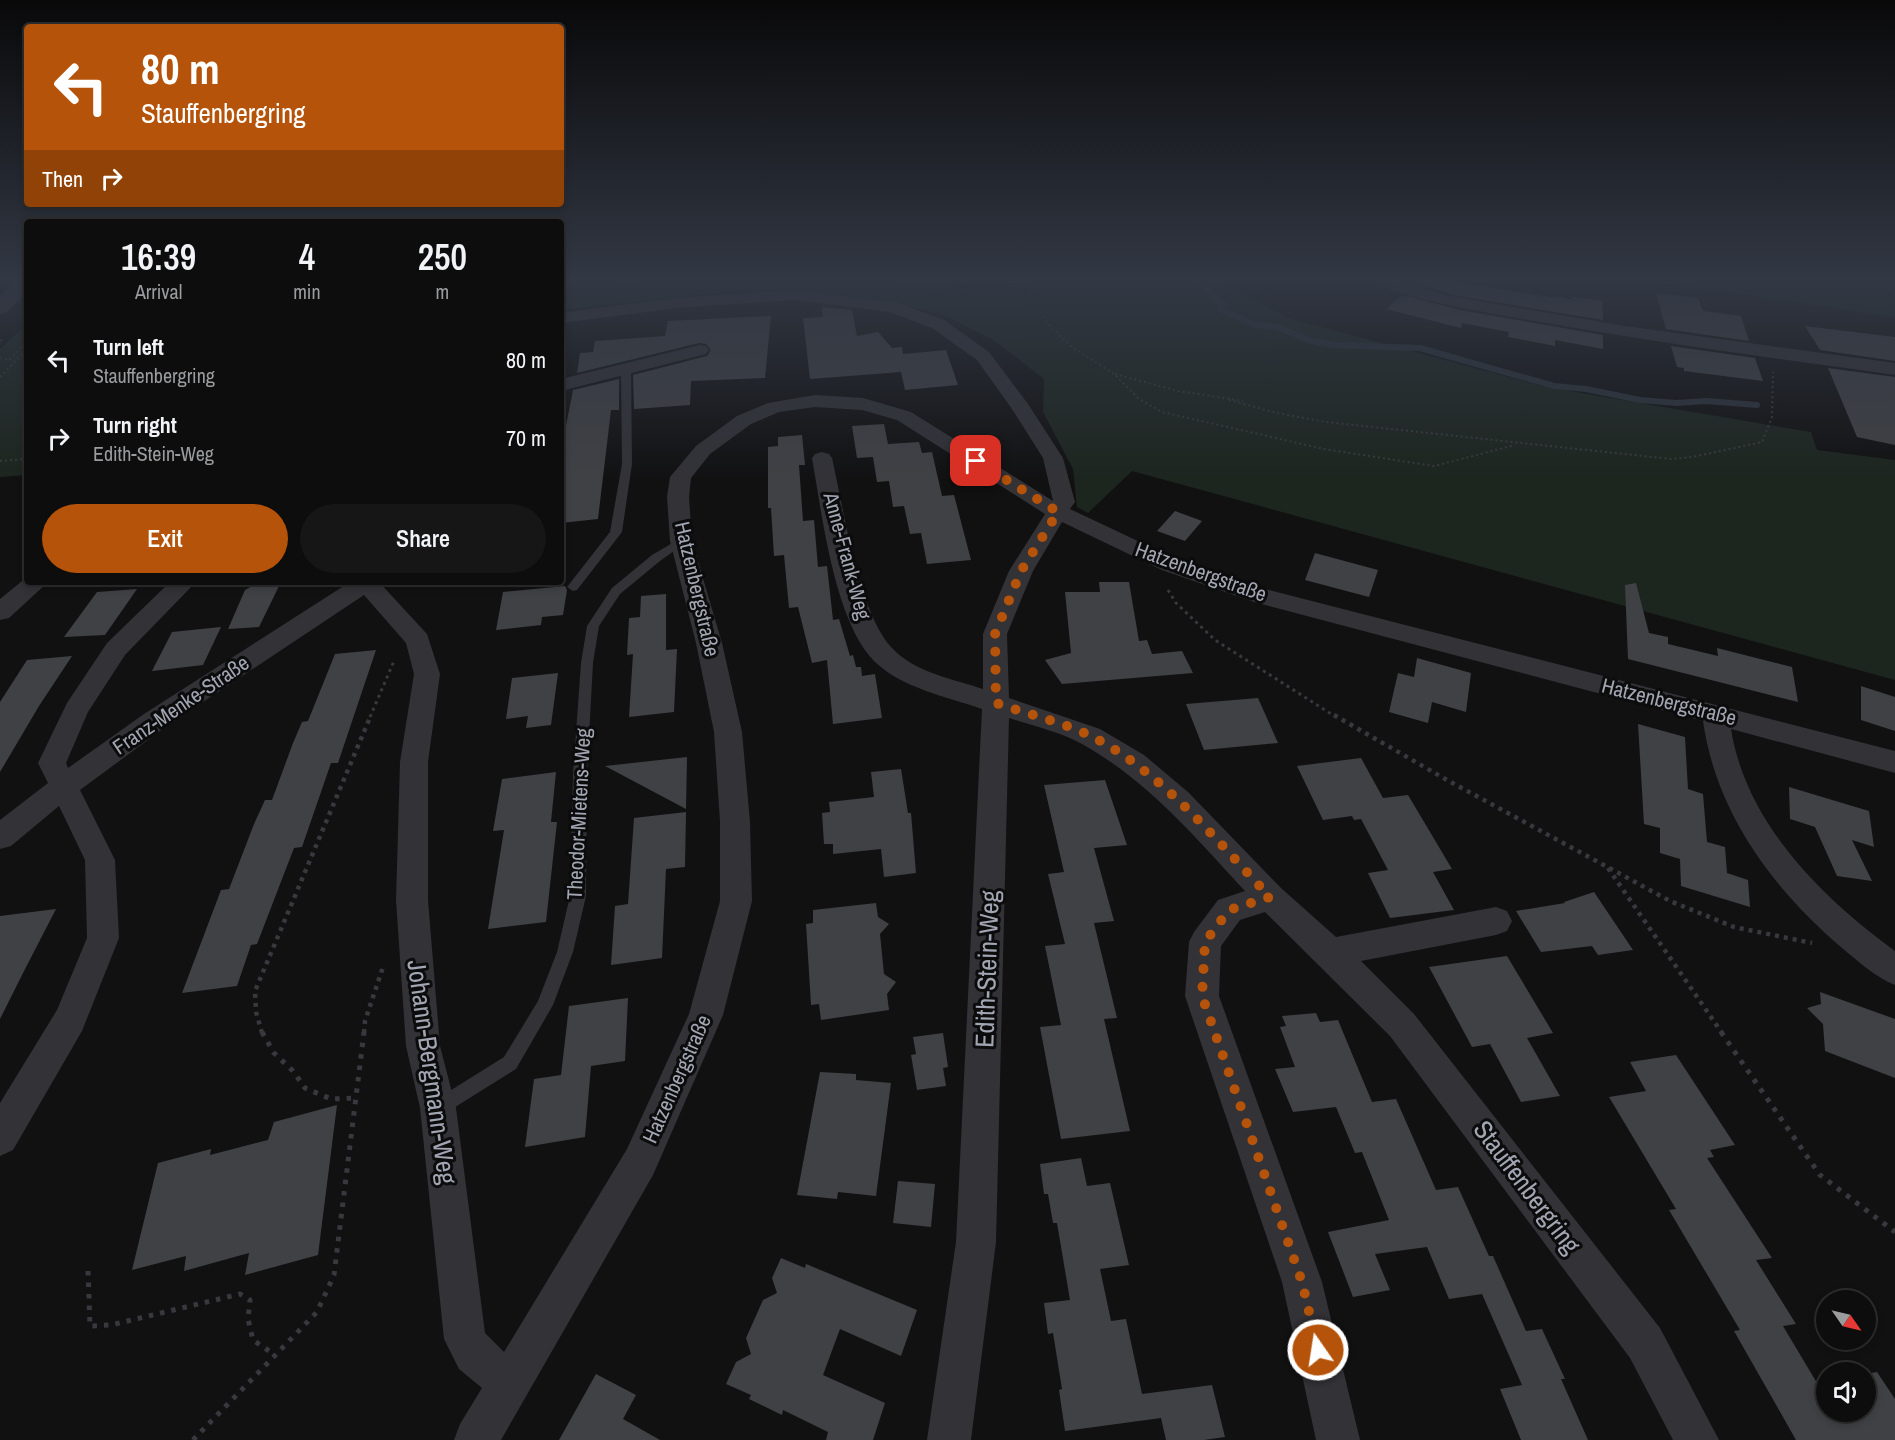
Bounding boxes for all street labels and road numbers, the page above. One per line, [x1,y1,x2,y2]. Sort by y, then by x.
street label: Anne-Frank-Weg [816,488,879,623]
street label: Hatzenbergstraße [668,518,727,659]
street label: Hatzenbergstraße [1131,534,1271,609]
street label: Franz-Menke-Straße [107,648,255,761]
street label: Hatzenbergstraße [1599,671,1739,732]
street label: Theodor-Mietens-Weg [560,727,598,901]
street label: Edith-Stein-Weg [966,890,1007,1048]
street label: Johann-Bergmann-Weg [399,958,466,1186]
street label: Hatzenbergstraße [635,1010,718,1148]
street label: Stauffenbergring [1466,1113,1589,1261]

